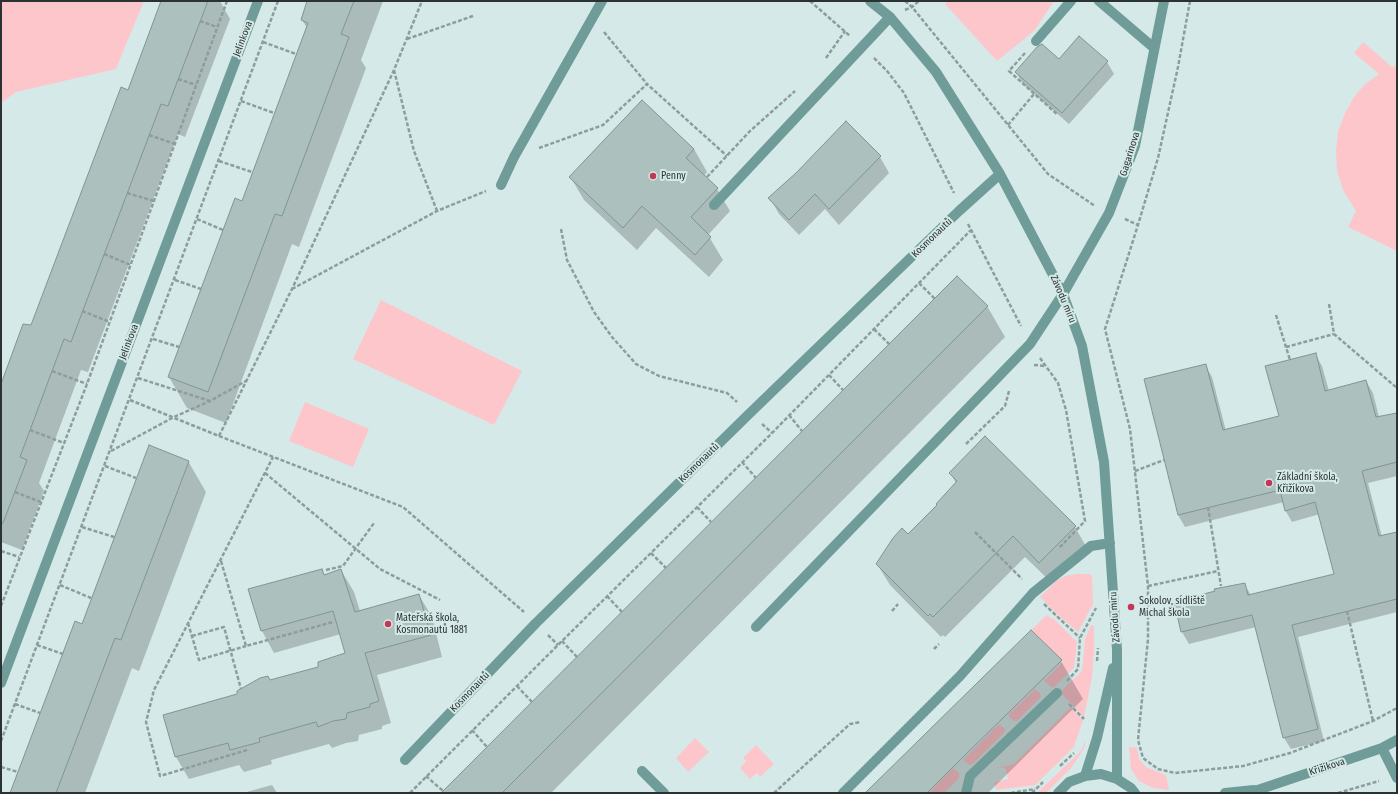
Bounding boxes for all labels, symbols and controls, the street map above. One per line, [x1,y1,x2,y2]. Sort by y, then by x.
street label: Jelínkova [231,20,255,58]
street label: Gagarinova [1118,130,1142,178]
place label: Penny [661,170,686,182]
marker: Penny [648,171,658,181]
street label: Kosmonautů [909,216,955,260]
street label: Závodu míru [1048,273,1078,325]
street label: Jelínkova [117,323,141,361]
street label: Kosmonautů [676,441,722,485]
place label: Základní škola, Křižíkova [1277,471,1338,494]
marker: Základní škola, Křižíkova [1264,478,1274,488]
street label: Závodu míru [1107,591,1123,643]
place label: Sokolov, sídliště Michal škola [1139,595,1205,618]
marker: Sokolov, sídliště Michal škola [1126,602,1136,612]
place label: Mateřská škola, Kosmonautů 1881 [396,612,467,636]
marker: Mateřská škola, Kosmonautů 1881 [383,619,393,629]
street label: Kosmonautů [448,669,492,715]
street label: Křižíkova [1308,756,1346,778]

